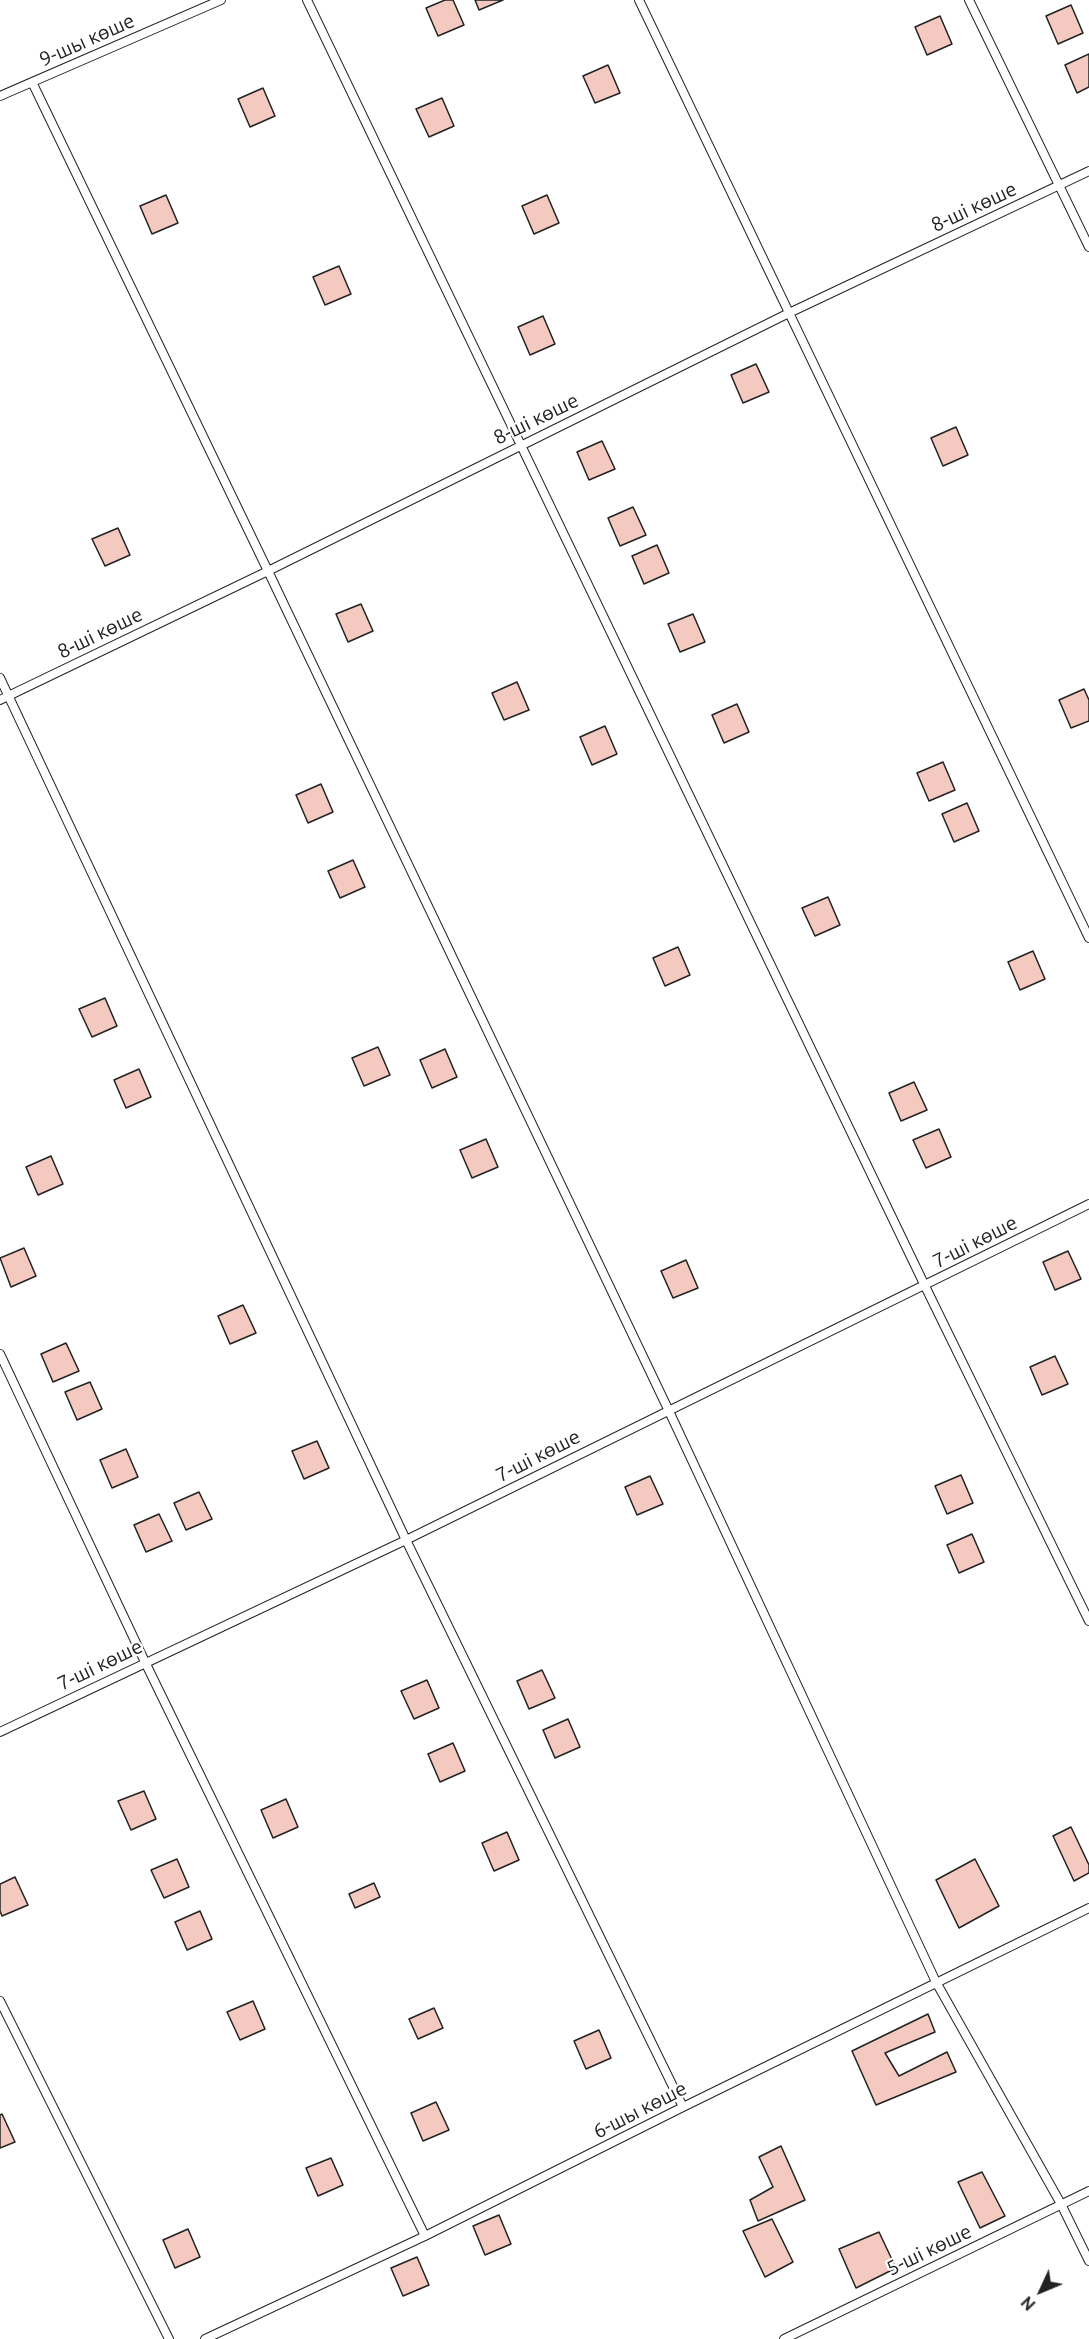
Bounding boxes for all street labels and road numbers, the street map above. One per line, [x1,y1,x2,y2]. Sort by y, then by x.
street label: 9-шы көше [36,8,138,72]
street label: 8-ші көше [927,177,1021,237]
street label: 8-ші көше [490,388,582,450]
street label: 8-ші көше [54,602,146,664]
street label: 7-ші көше [929,1211,1021,1273]
street label: 7-ші көше [492,1425,584,1487]
street label: 7-ші көше [54,1634,146,1696]
street label: 6-шы көше [589,2076,691,2144]
street label: 5-ші көше [883,2219,975,2281]

